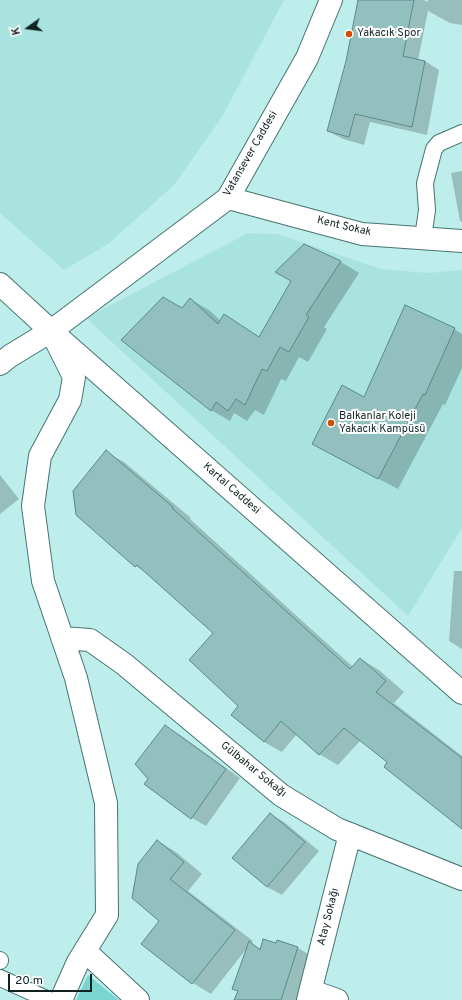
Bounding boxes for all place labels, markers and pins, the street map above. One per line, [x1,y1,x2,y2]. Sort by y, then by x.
place label: Yakacık Spor [357,27,421,41]
marker: Yakacık Spor [344,29,354,39]
place label: Balkanlar Koleji Yakacık Kampüsü [339,410,425,436]
marker: Balkanlar Koleji Yakacık Kampüsü [326,418,336,428]

